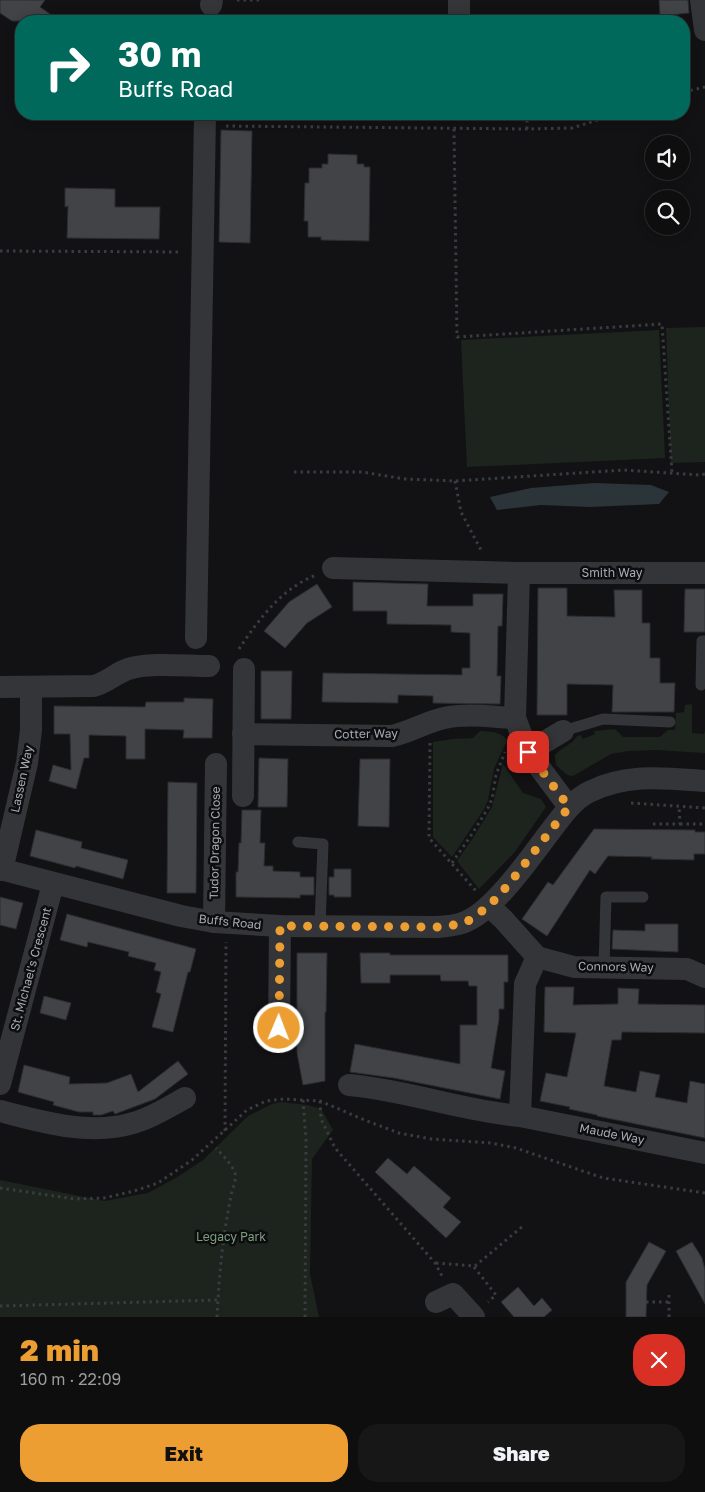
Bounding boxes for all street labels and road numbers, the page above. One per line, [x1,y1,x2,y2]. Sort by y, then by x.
street label: Smith Way [582,565,643,580]
street label: Cotter Way [334,725,398,742]
street label: Lassen Way [7,744,36,814]
street label: Tudor Dragon Close [206,786,223,900]
street label: St. Michael's Crescent [7,905,54,1032]
street label: Buffs Road [198,911,262,932]
street label: Connors Way [578,958,654,975]
street label: Maude Way [578,1120,646,1147]

